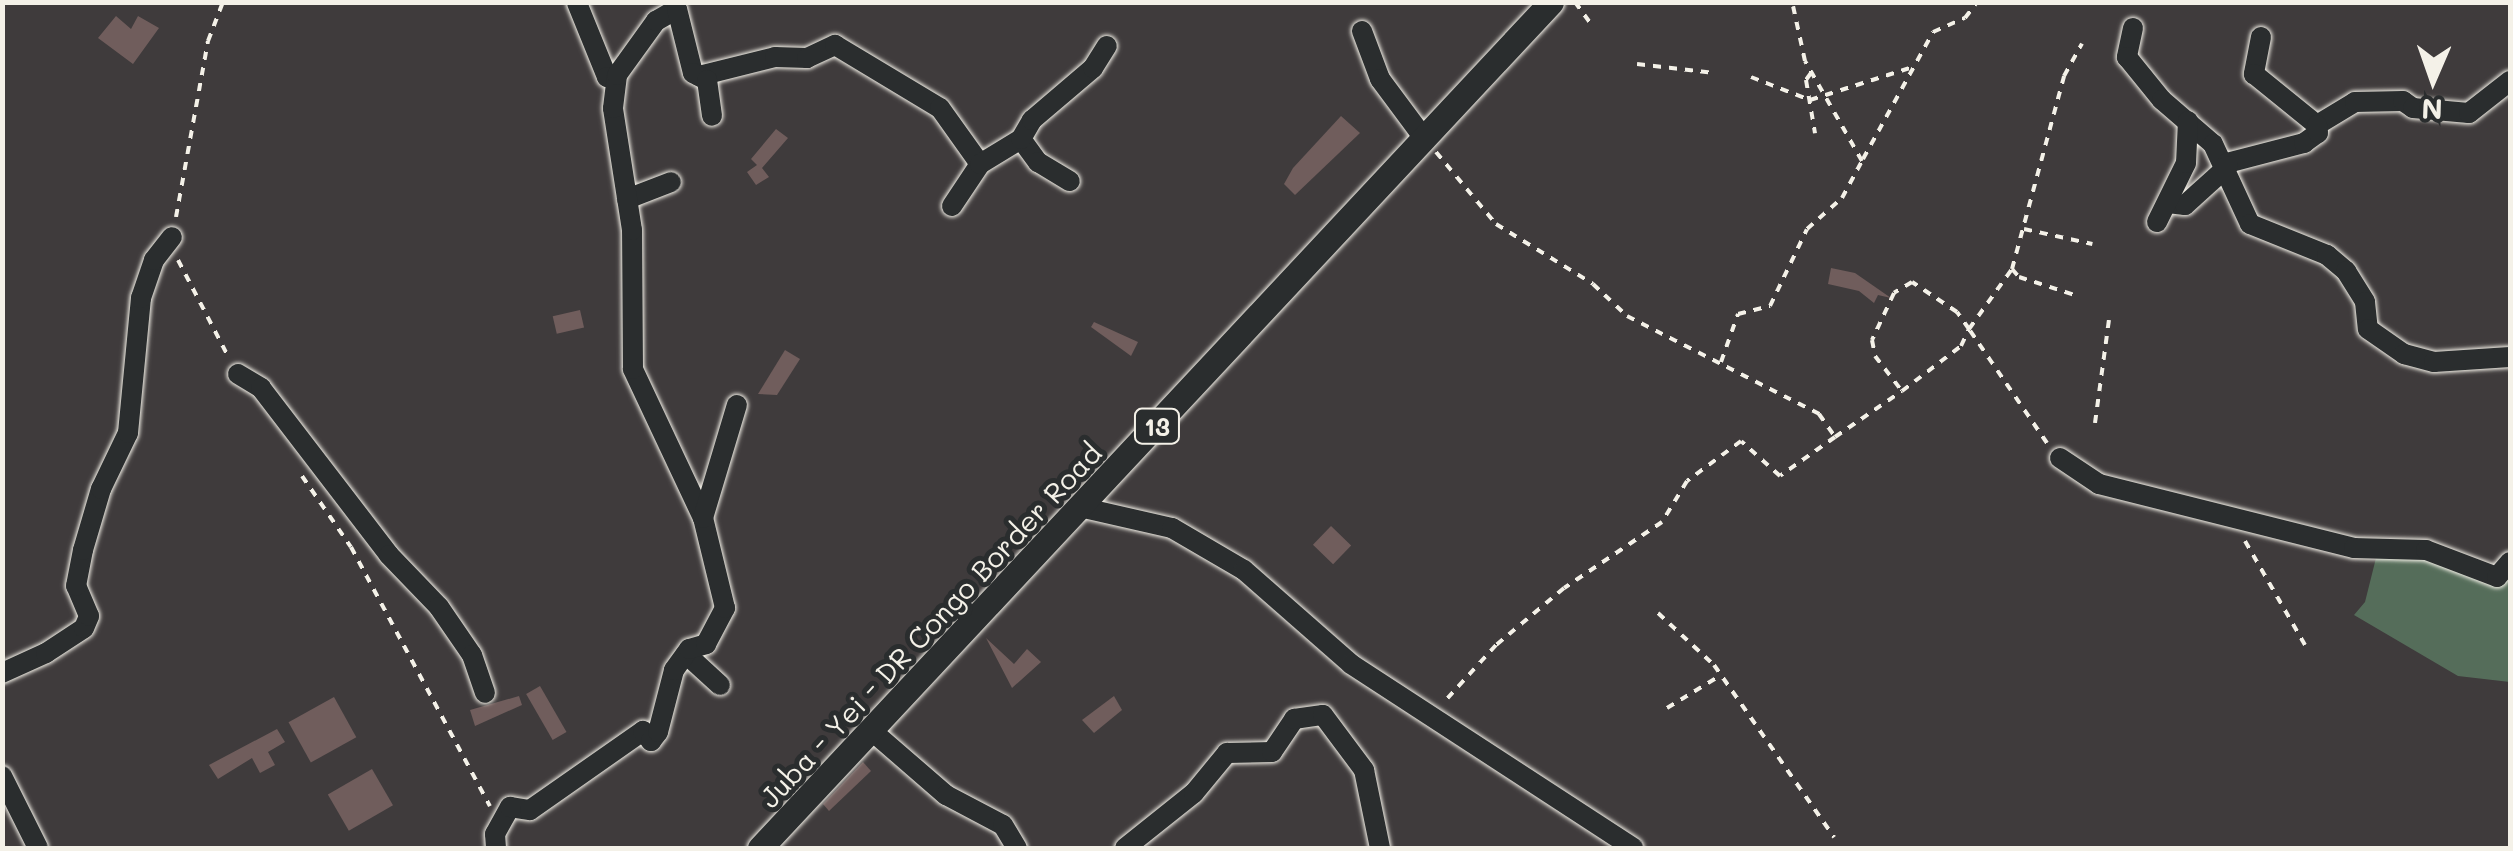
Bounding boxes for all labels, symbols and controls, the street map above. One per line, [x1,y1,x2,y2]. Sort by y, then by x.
north arrow [2383,30,2483,130]
text: N [2421,92,2443,128]
road number: 13 [1132,406,1182,446]
street label: Juba - Yei - DR Congo Border Road [752,436,1108,814]

